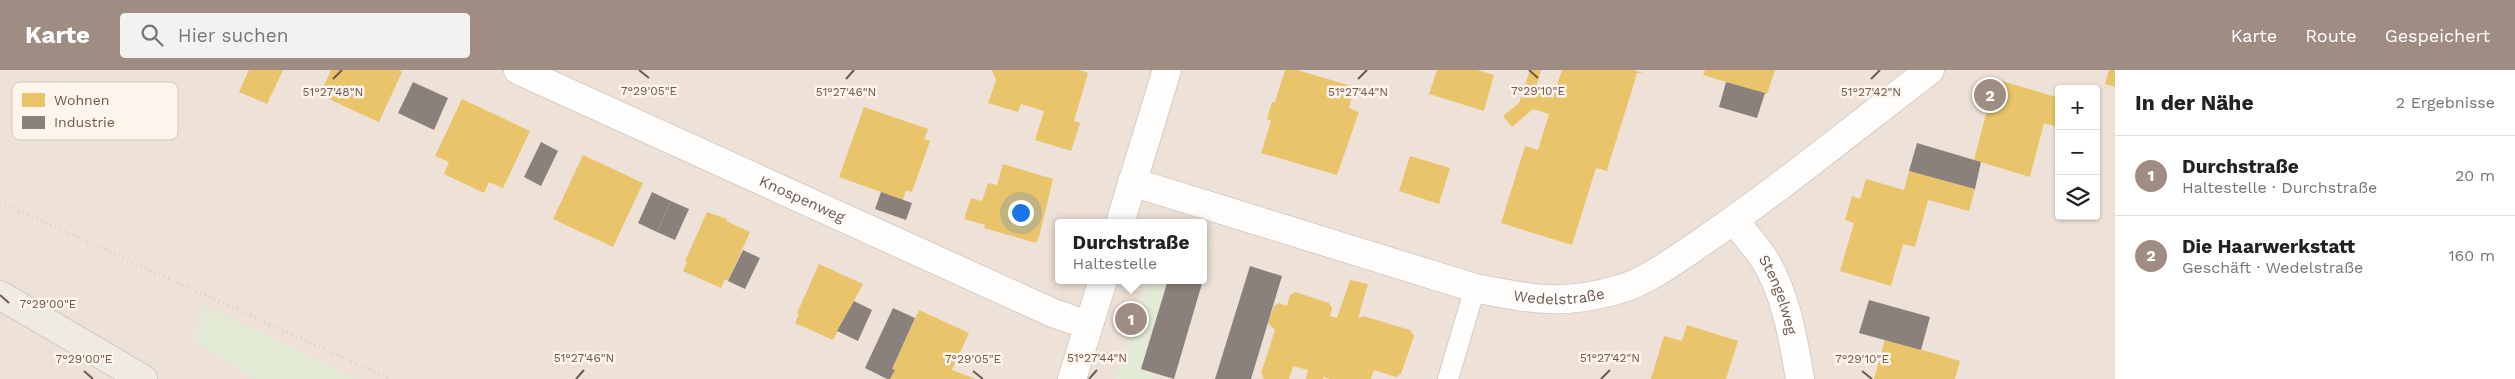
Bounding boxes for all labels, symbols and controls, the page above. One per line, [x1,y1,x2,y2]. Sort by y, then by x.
search box [120,13,470,58]
text: Karte [25,21,90,49]
icon: search [138,21,166,49]
text: Hier suchen [178,24,288,47]
text: Karte [2231,25,2277,46]
text: Route [2305,25,2357,46]
text: Gespeichert [2385,25,2490,46]
pin: 2 [1974,76,2006,114]
legend [12,82,178,140]
text: 7°29'05"E [621,84,678,98]
text: 7°29'10"E [1511,84,1565,98]
text: 51°27'48"N [303,85,363,99]
text: 51°27'46"N [816,85,876,99]
text: 51°27'44"N [1328,85,1388,99]
text: 51°27'42"N [1841,85,1901,99]
map controls [2055,85,2100,220]
button: + [2055,85,2100,130]
text: In der Nähe [2135,90,2254,115]
text: Wohnen [54,92,109,108]
text: 2 Ergebnisse [2396,93,2495,112]
text: Industrie [54,114,115,130]
button: − [2055,130,2100,175]
text: Durchstraße [2182,155,2299,178]
text: 1 [2148,166,2154,185]
text: 20 m [2455,166,2495,185]
street label: Knospenweg [756,172,848,226]
button: layers [2055,175,2100,220]
text: Haltestelle · Durchstraße [2182,178,2377,197]
your location [1008,200,1034,226]
popup [1055,219,1207,284]
text: Durchstraße [1073,231,1189,254]
text: Die Haarwerkstatt [2182,235,2355,258]
text: 2 [2146,246,2156,265]
text: 160 m [2448,246,2495,265]
street label: Stengelweg [1755,252,1801,336]
text: Haltestelle [1073,254,1157,273]
text: Geschäft · Wedelstraße [2182,258,2363,277]
street label: Wedelstraße [1512,284,1606,308]
text: 7°29'00"E [20,297,77,311]
pin: 1 [1115,300,1147,338]
text: 51°27'46"N [554,351,614,365]
text: 51°27'44"N [1067,351,1127,365]
text: 51°27'42"N [1580,351,1640,365]
text: 7°29'00"E [56,352,113,366]
text: 7°29'05"E [945,352,1002,366]
text: 7°29'10"E [1835,352,1889,366]

